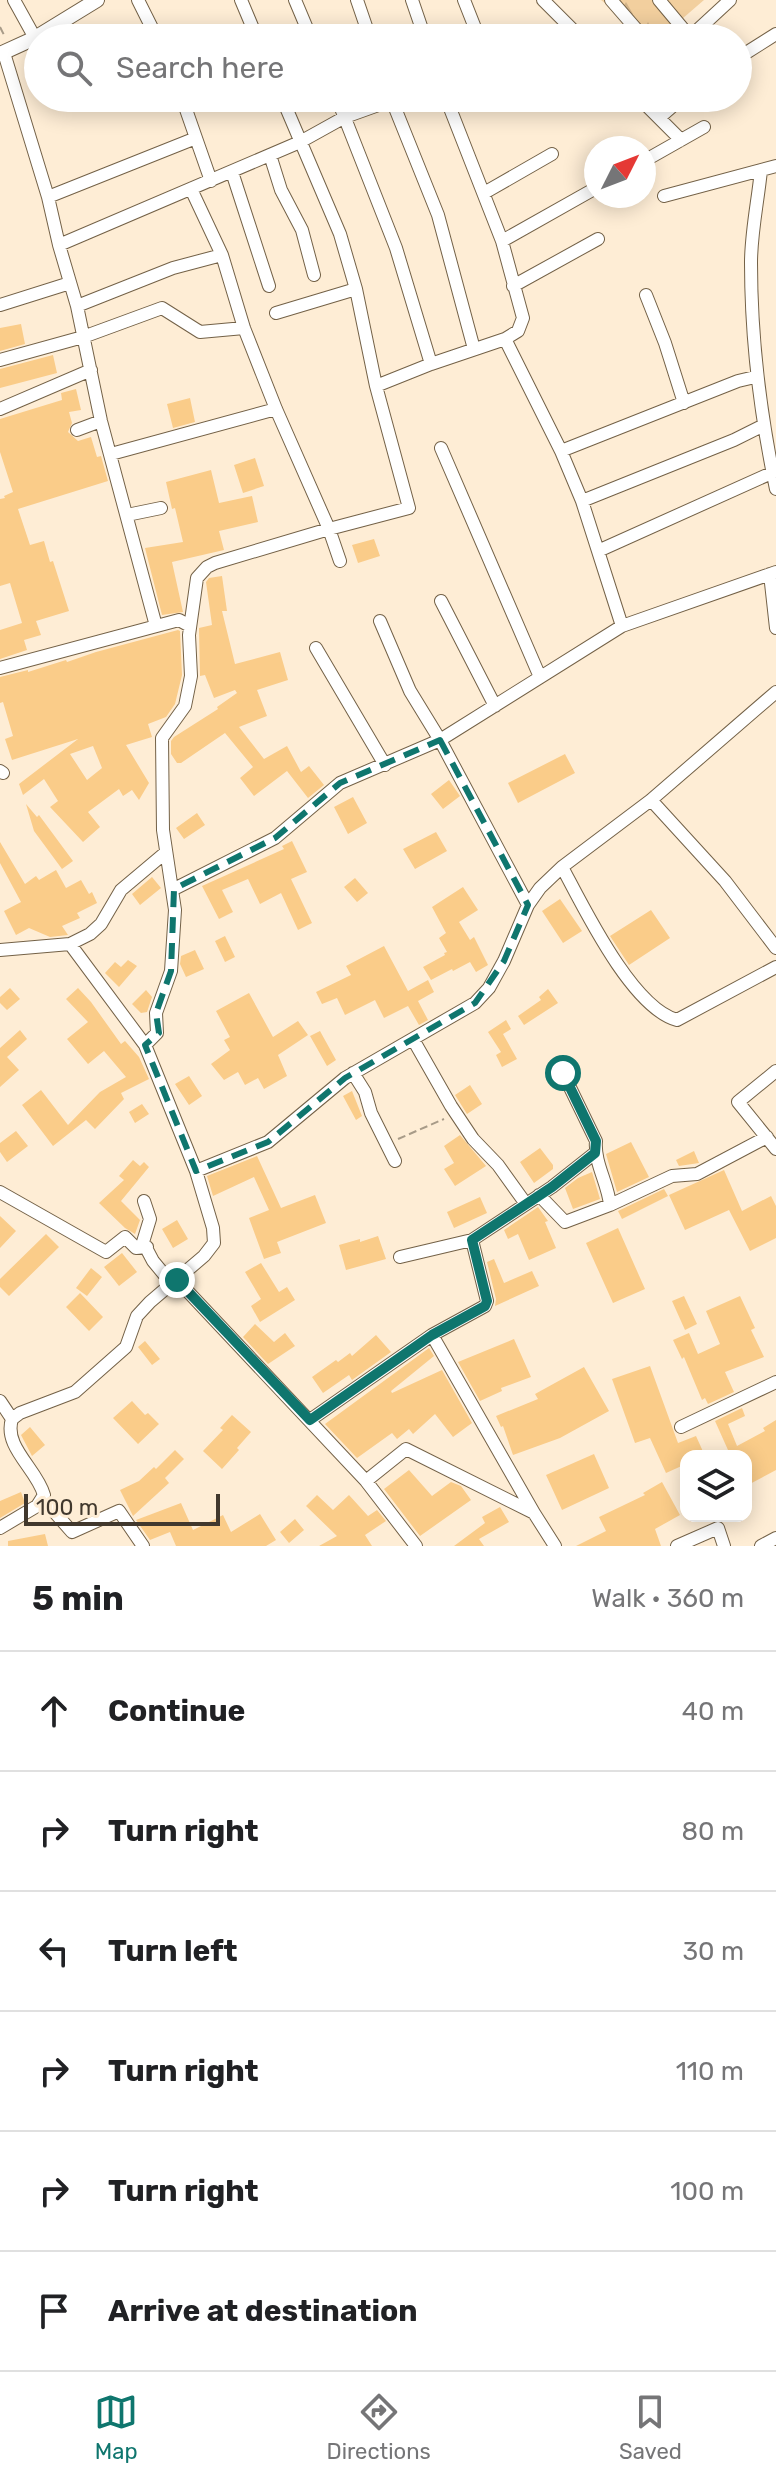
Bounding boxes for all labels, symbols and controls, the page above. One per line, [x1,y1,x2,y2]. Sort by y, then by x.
search box [24,24,752,112]
icon: search [52,46,96,90]
text: Search here [116,50,284,86]
north arrow [584,136,656,208]
route start [545,1055,581,1091]
route end [159,1262,195,1298]
map controls [680,1450,752,1522]
button: layers [680,1450,752,1522]
scale bar [24,1490,220,1526]
text: 100 m [36,1494,98,1521]
text: 5 min [32,1578,124,1619]
text: Walk · 360 m [591,1583,744,1614]
icon: ahead [32,1689,76,1733]
text: Continue [108,1693,245,1729]
text: 40 m [682,1696,744,1727]
icon: right [32,1809,76,1853]
text: Turn right [108,1813,259,1849]
text: 80 m [681,1816,744,1847]
icon: left [32,1929,76,1973]
text: Turn left [108,1933,238,1969]
text: 30 m [682,1936,744,1967]
icon: right [32,2049,76,2093]
text: Turn right [108,2053,259,2089]
text: 110 m [676,2056,744,2087]
icon: right [32,2169,76,2213]
text: Turn right [108,2173,259,2209]
text: 100 m [670,2176,744,2207]
icon: arrive [32,2289,76,2333]
text: Arrive at destination [108,2293,418,2329]
tab: Map [94,2390,138,2465]
tab: Directions [326,2390,431,2465]
tab: Saved [619,2390,682,2465]

